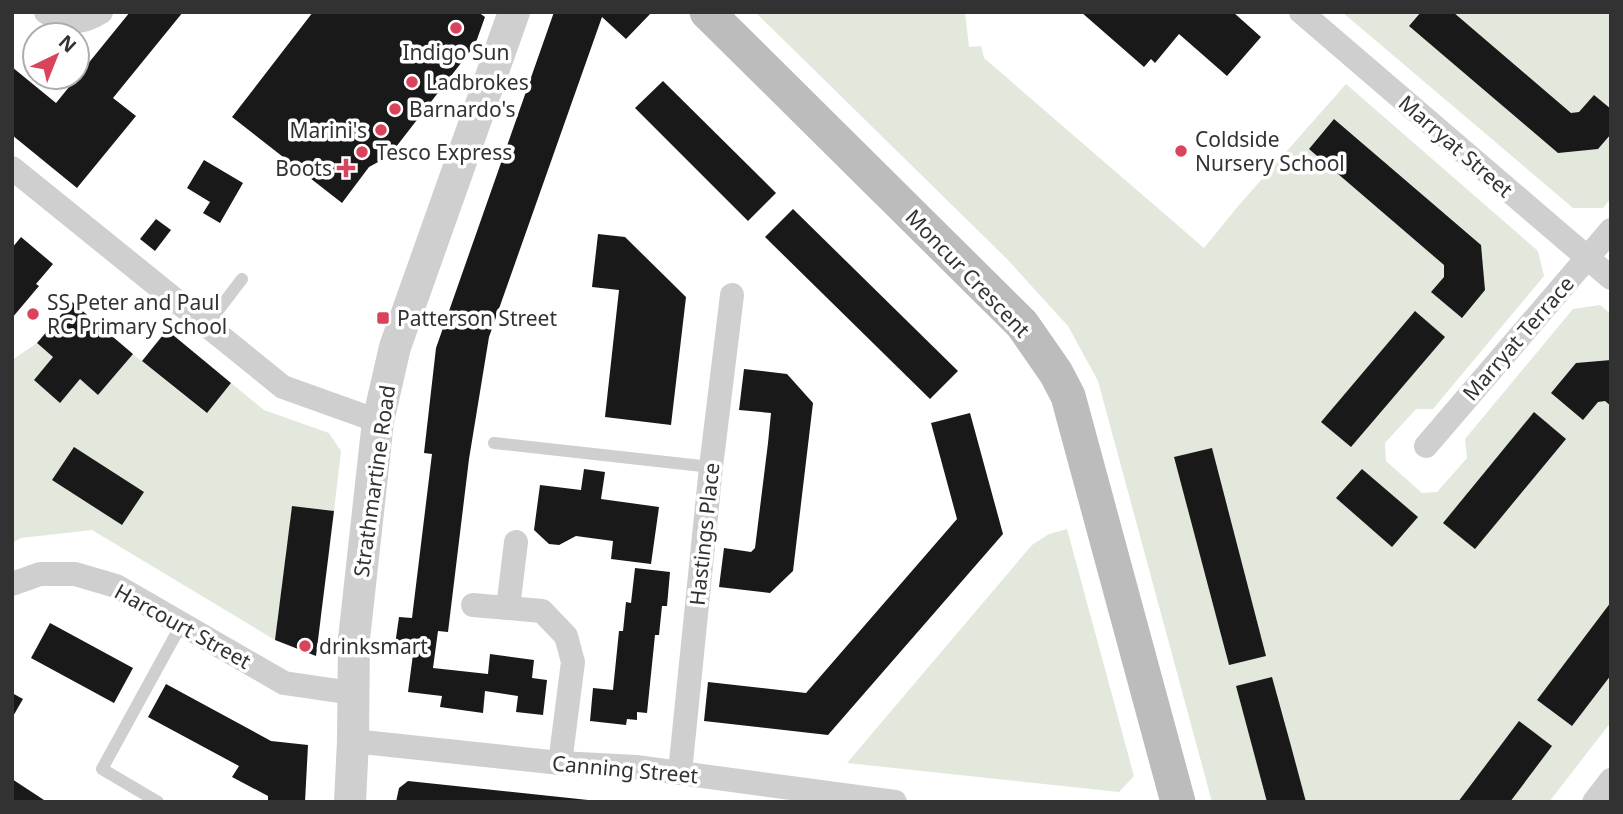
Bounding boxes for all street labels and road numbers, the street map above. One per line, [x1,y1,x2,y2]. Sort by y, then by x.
street label: Marryat Street [1393,89,1519,204]
street label: Moncur Crescent [900,203,1037,343]
street label: Marryat Terrace [1456,270,1580,406]
street label: Strathmartine Road [347,383,401,579]
street label: Hastings Place [683,461,725,607]
street label: Harcourt Street [110,577,256,675]
street label: Canning Street [551,749,700,789]

